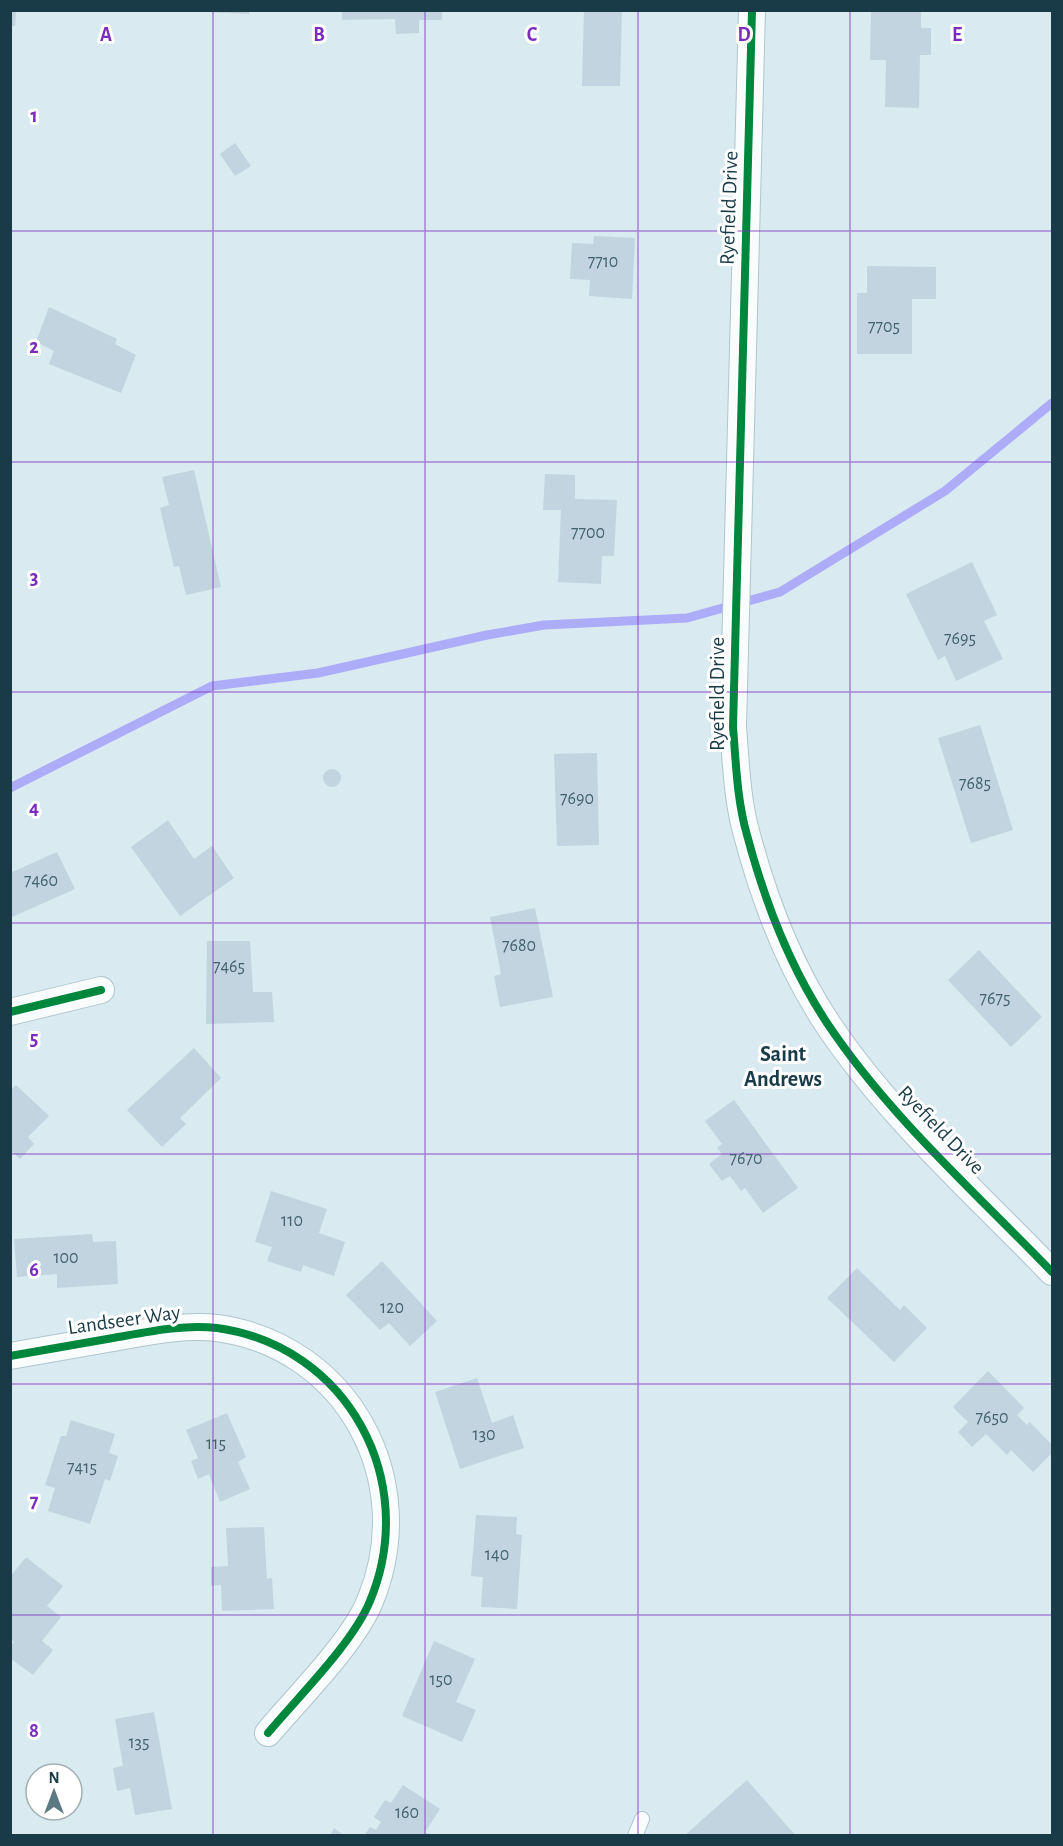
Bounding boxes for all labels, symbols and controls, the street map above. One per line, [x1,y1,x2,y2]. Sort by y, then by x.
text: A [100,25,112,45]
text: B [313,25,325,45]
text: C [527,25,538,45]
text: D [737,25,751,45]
text: E [952,25,962,45]
text: 1 [30,106,38,126]
street label: Ryefield Drive [717,151,741,265]
house number: 7710 [588,253,618,271]
house number: 7705 [868,318,900,336]
text: 2 [29,337,39,357]
house number: 7700 [571,524,605,542]
text: 3 [30,568,38,588]
house number: 7695 [944,630,976,648]
street label: Ryefield Drive [707,637,728,751]
house number: 7685 [959,775,991,793]
house number: 7690 [560,790,594,808]
text: 4 [29,798,39,818]
house number: 7460 [24,872,58,890]
house number: 7680 [502,937,536,955]
house number: 7465 [213,958,245,976]
house number: 7675 [980,990,1011,1008]
text: 5 [30,1029,38,1049]
district label: Saint Andrews [744,1043,822,1090]
street label: Ryefield Drive [894,1082,988,1178]
house number: 7670 [730,1150,762,1168]
house number: 110 [281,1212,303,1230]
house number: 100 [53,1249,79,1267]
text: 6 [29,1260,39,1280]
house number: 120 [380,1299,404,1317]
street label: Landseer Way [66,1302,182,1338]
house number: 7650 [976,1409,1009,1427]
house number: 130 [472,1426,496,1444]
house number: 115 [206,1435,226,1453]
house number: 7415 [67,1459,97,1477]
text: 7 [30,1491,39,1511]
house number: 140 [485,1546,509,1564]
house number: 150 [429,1671,453,1689]
text: 8 [29,1721,39,1741]
house number: 135 [128,1734,150,1752]
north arrow [24,1762,84,1822]
text: N [48,1770,60,1786]
house number: 160 [395,1804,419,1822]

